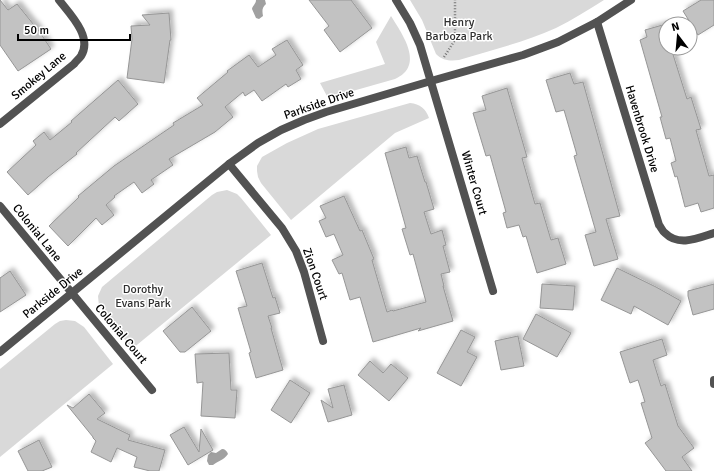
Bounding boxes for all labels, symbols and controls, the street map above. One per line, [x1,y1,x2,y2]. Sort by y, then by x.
park label: Henry Barboza Park [425,15,493,44]
scale bar [18,16,130,42]
north arrow [658,16,698,56]
text: N [670,20,681,34]
text: 50 m [24,23,49,38]
street label: Smokey Lane [8,49,70,103]
street label: Havenbrook Drive [622,84,662,174]
street label: Parkside Drive [282,85,356,123]
street label: Winter Court [458,149,490,217]
street label: Colonial Lane [9,201,65,265]
street label: Zion Court [299,246,331,302]
street label: Parkside Drive [20,264,86,322]
park label: Dorothy Evans Park [115,282,171,311]
street label: Colonial Court [91,301,151,367]

